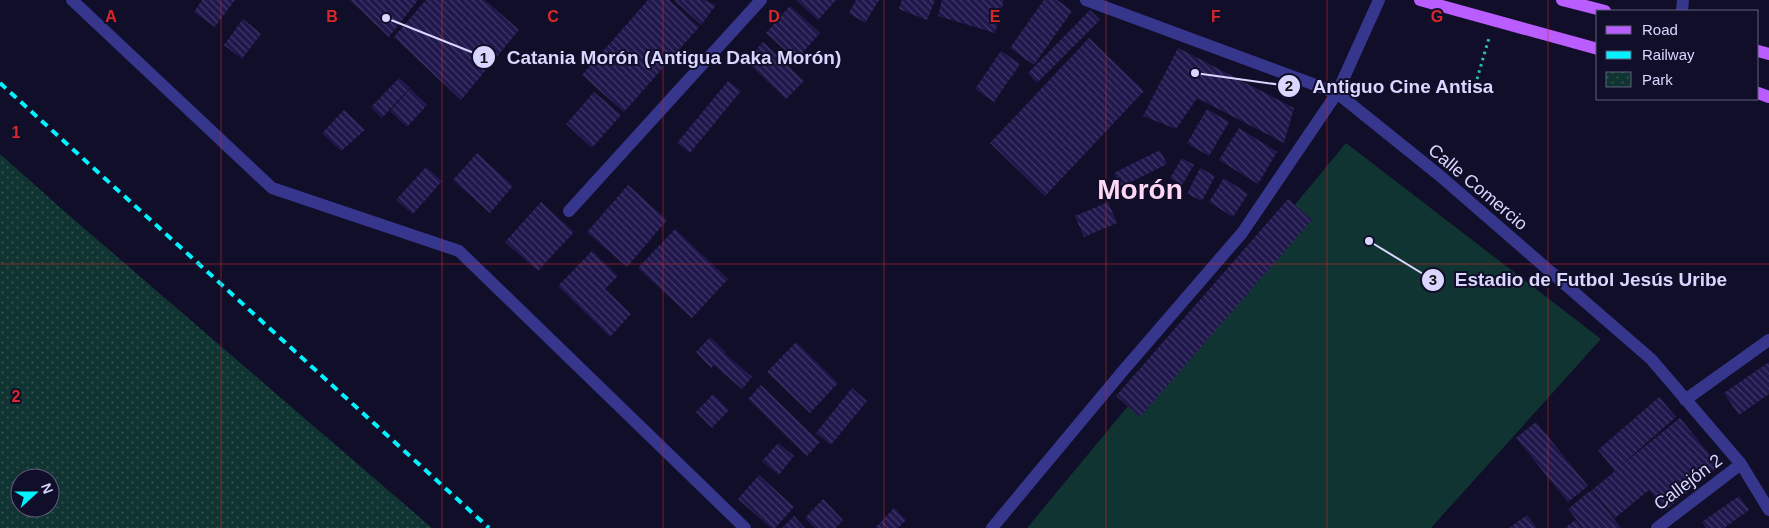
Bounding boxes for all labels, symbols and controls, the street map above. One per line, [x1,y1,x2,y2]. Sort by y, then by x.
text: A [105,8,117,25]
text: B [326,8,338,25]
text: C [547,8,559,25]
text: D [768,8,780,25]
text: E [990,8,1001,25]
text: F [1211,8,1221,25]
text: G [1431,8,1443,25]
legend [1596,10,1759,100]
text: Road [1642,21,1678,38]
callout: Catania Morón (Antigua Daka Morón) [471,40,851,74]
text: Railway [1642,46,1695,63]
text: Catania Morón (Antigua Daka Morón) [507,47,841,68]
text: 1 [480,49,488,66]
callout: Antiguo Cine Antisa [1277,69,1503,103]
text: Park [1642,71,1673,88]
text: Antiguo Cine Antisa [1313,76,1494,97]
text: 2 [1285,77,1293,94]
text: 1 [12,124,21,141]
street label: Calle Comercio [1424,140,1532,234]
district label: Morón [1097,174,1183,205]
callout: Estadio de Futbol Jesús Uribe [1420,263,1738,297]
text: Estadio de Futbol Jesús Uribe [1455,269,1727,290]
text: 3 [1429,271,1437,288]
text: 2 [12,388,21,405]
street label: Callejón 2 [1650,450,1726,514]
north arrow [10,468,60,518]
text: N [38,481,56,496]

